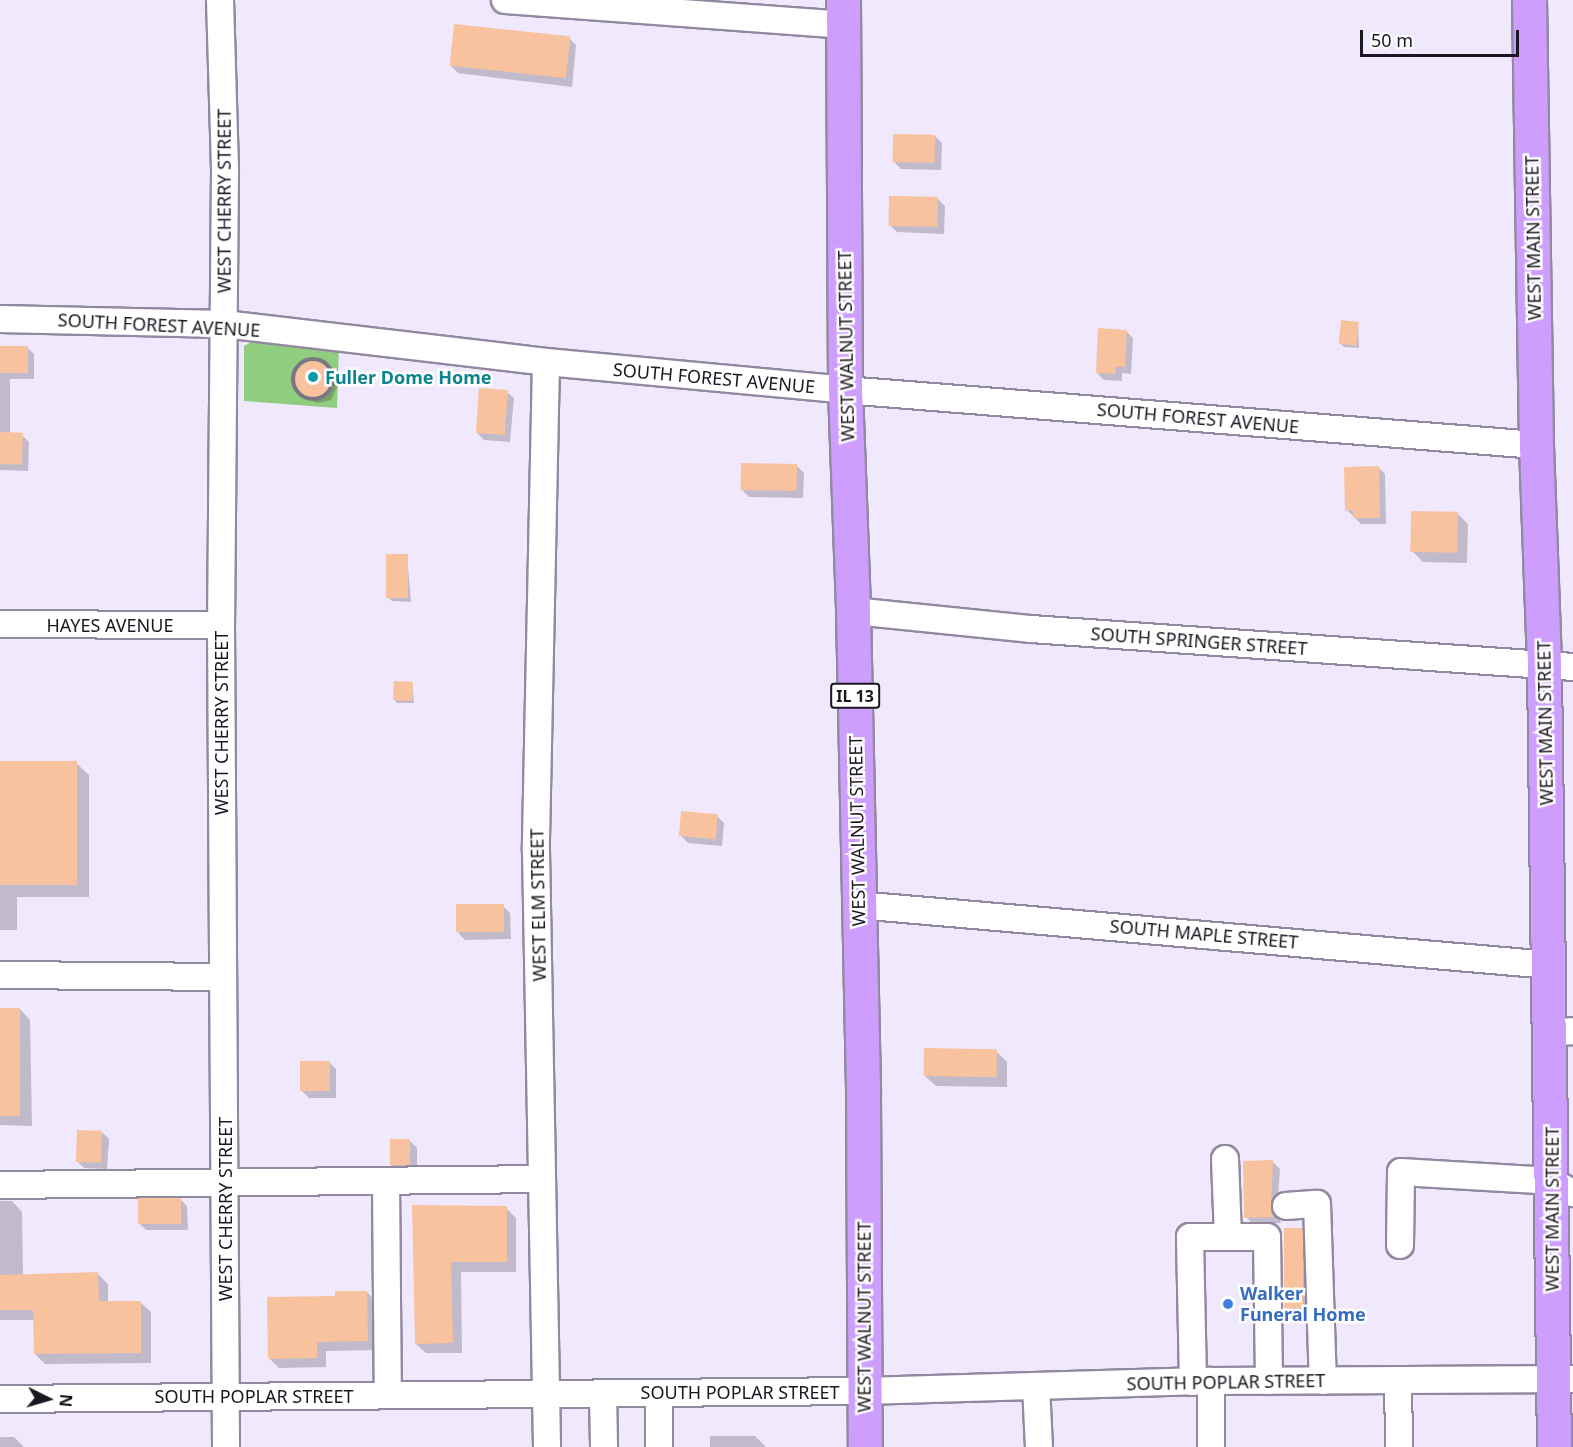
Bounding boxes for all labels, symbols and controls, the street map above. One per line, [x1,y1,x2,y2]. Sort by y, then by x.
scale bar [1363,18,1522,56]
text: 50 m [1371,28,1413,52]
street label: WEST CHERRY STREET [213,109,235,293]
street label: WEST MAIN STREET [1521,155,1545,321]
street label: WEST WALNUT STREET [834,250,858,442]
street label: SOUTH FOREST AVENUE [57,309,261,341]
street label: SOUTH FOREST AVENUE [612,358,816,398]
place label: Fuller Dome Home [325,366,491,388]
marker: Fuller Dome Home [306,370,320,384]
street label: SOUTH FOREST AVENUE [1096,398,1300,438]
street label: HAYES AVENUE [47,614,173,636]
street label: SOUTH SPRINGER STREET [1090,623,1308,659]
street label: WEST CHERRY STREET [210,631,232,815]
street label: WEST MAIN STREET [1533,640,1557,806]
road number: IL 13 [830,683,880,709]
street label: WEST WALNUT STREET [845,735,869,927]
street label: WEST ELM STREET [526,828,550,982]
street label: SOUTH MAPLE STREET [1109,915,1299,953]
street label: WEST CHERRY STREET [214,1117,236,1301]
street label: WEST MAIN STREET [1541,1127,1563,1291]
street label: WEST WALNUT STREET [853,1222,875,1412]
place label: Walker Funeral Home [1240,1283,1366,1326]
marker: Walker Funeral Home [1221,1297,1235,1311]
north arrow [18,1369,78,1429]
street label: SOUTH POPLAR STREET [1126,1369,1326,1395]
street label: SOUTH POPLAR STREET [641,1381,839,1403]
street label: SOUTH POPLAR STREET [155,1385,353,1407]
text: N [54,1393,77,1408]

